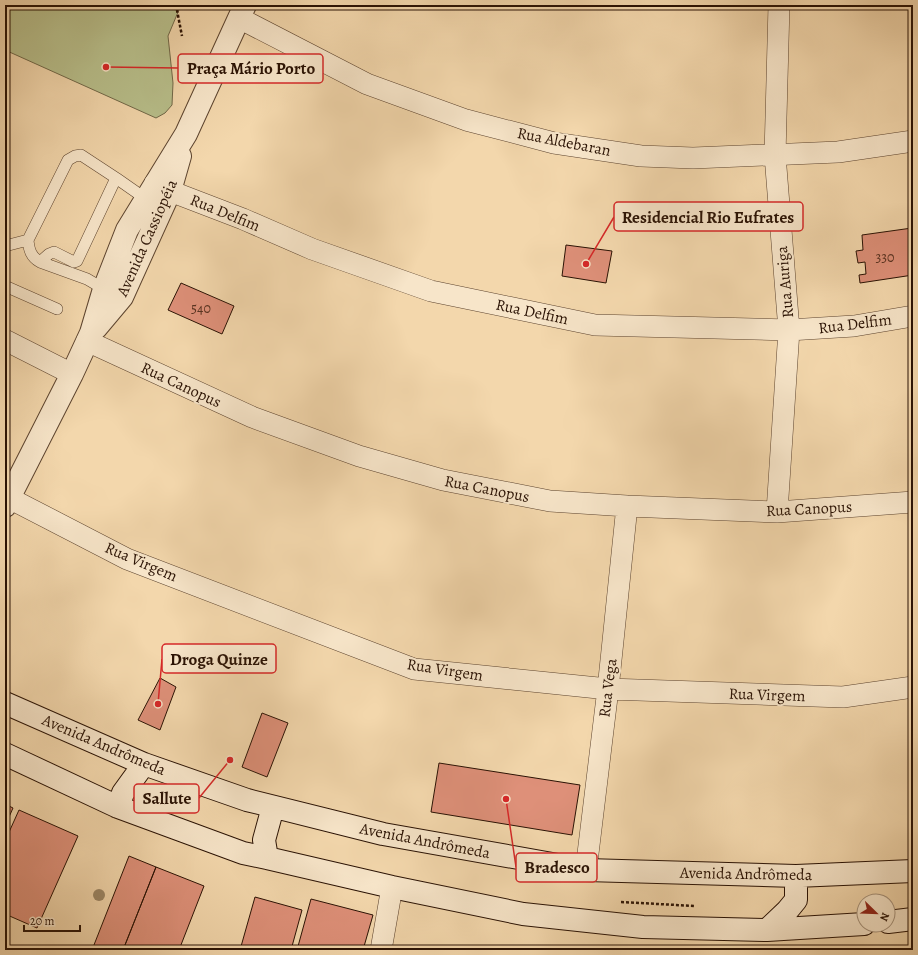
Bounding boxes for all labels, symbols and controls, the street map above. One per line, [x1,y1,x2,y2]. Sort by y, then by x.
callout: Praça Mário Porto [178,54,323,83]
text: Praça Mário Porto [187,57,315,80]
street label: Rua Aldebaran [515,122,613,162]
street label: Avenida Cassiopéia [111,175,183,301]
street label: Rua Delfim [187,189,263,237]
callout: Residencial Rio Eufrates [614,202,803,231]
text: Residencial Rio Eufrates [622,206,794,229]
street label: Rua Auriga [771,245,799,319]
house number: 330 [875,248,895,267]
street label: Rua Delfim [494,294,570,330]
house number: 540 [191,299,211,318]
street label: Rua Delfim [817,309,893,339]
street label: Rua Canopus [137,357,225,413]
street label: Rua Canopus [443,470,531,508]
street label: Rua Canopus [765,496,853,522]
street label: Rua Virgem [101,537,181,587]
callout: Droga Quinze [162,644,276,673]
text: Droga Quinze [170,648,268,671]
street label: Rua Virgem [405,653,485,687]
street label: Rua Vega [593,657,623,719]
street label: Rua Virgem [728,683,806,707]
street label: Avenida Andrômeda [38,709,170,781]
callout: Sallute [134,784,199,813]
text: Sallute [143,787,192,810]
street label: Avenida Andrômeda [357,817,493,865]
callout: Bradesco [516,853,597,882]
text: Bradesco [524,856,590,879]
street label: Avenida Andrômeda [679,862,813,886]
north arrow [856,893,896,933]
scale bar [24,907,80,933]
text: N [876,910,893,923]
text: 20 m [30,913,54,929]

